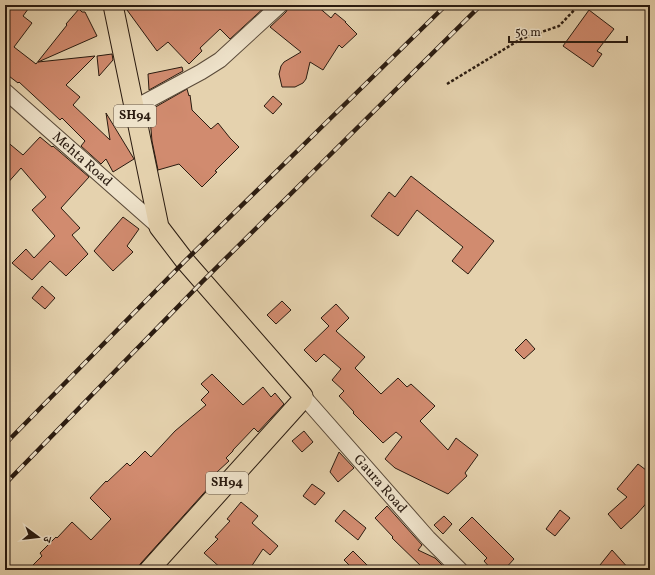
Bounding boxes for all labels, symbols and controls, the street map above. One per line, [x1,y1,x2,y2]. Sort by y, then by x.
scale bar [509,18,627,44]
text: 50 m [515,25,541,41]
road number: SH94 [114,105,156,127]
street label: Mehta Road [48,128,116,191]
street label: Gaura Road [349,450,411,517]
road number: SH94 [206,472,248,494]
north arrow [18,517,58,557]
text: उ [38,534,54,545]

